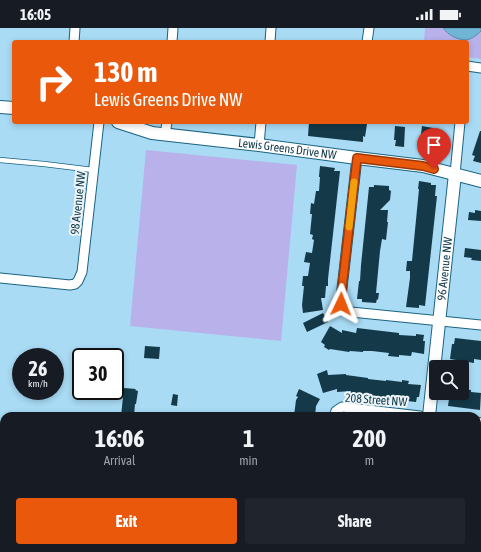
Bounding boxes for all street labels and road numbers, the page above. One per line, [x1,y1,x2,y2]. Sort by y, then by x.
street label: Lewis Greens Drive NW [237,136,338,162]
street label: 98 Avenue NW [68,170,88,235]
street label: 96 Avenue NW [434,236,455,301]
street label: 208 Street NW [344,391,408,409]

